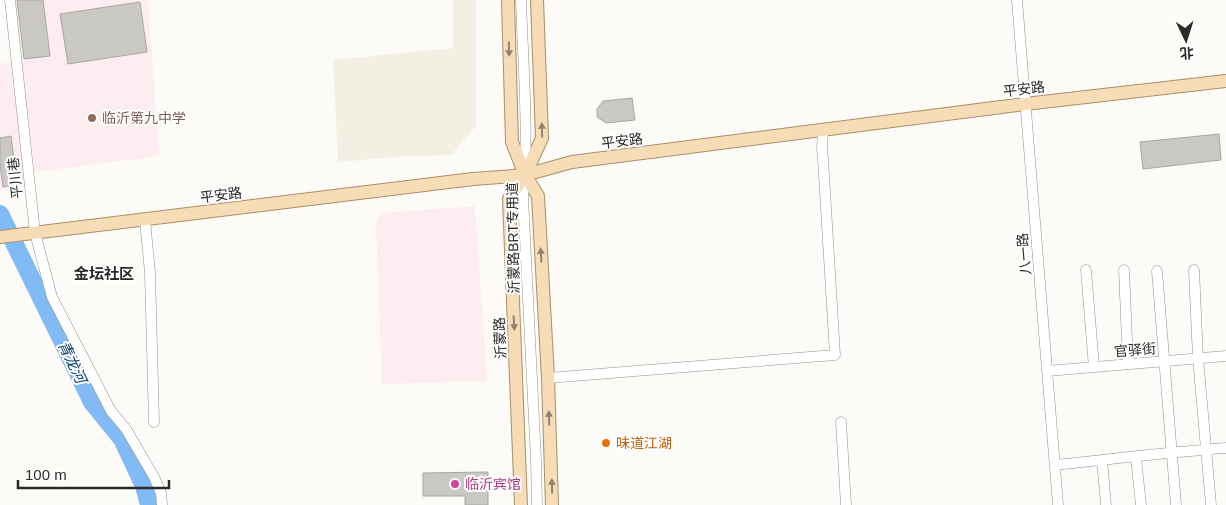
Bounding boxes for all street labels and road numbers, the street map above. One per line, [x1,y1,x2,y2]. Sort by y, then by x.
street label: 平安路 [1002,79,1046,99]
street label: 平安路 [600,131,644,151]
street label: 平川巷 [5,156,25,200]
street label: 沂蒙路BRT专用道 [504,182,522,294]
street label: 平安路 [199,185,243,205]
street label: 八一路 [1014,232,1034,276]
street label: 沂蒙路 [491,317,509,359]
street label: 官驿街 [1113,340,1157,360]

